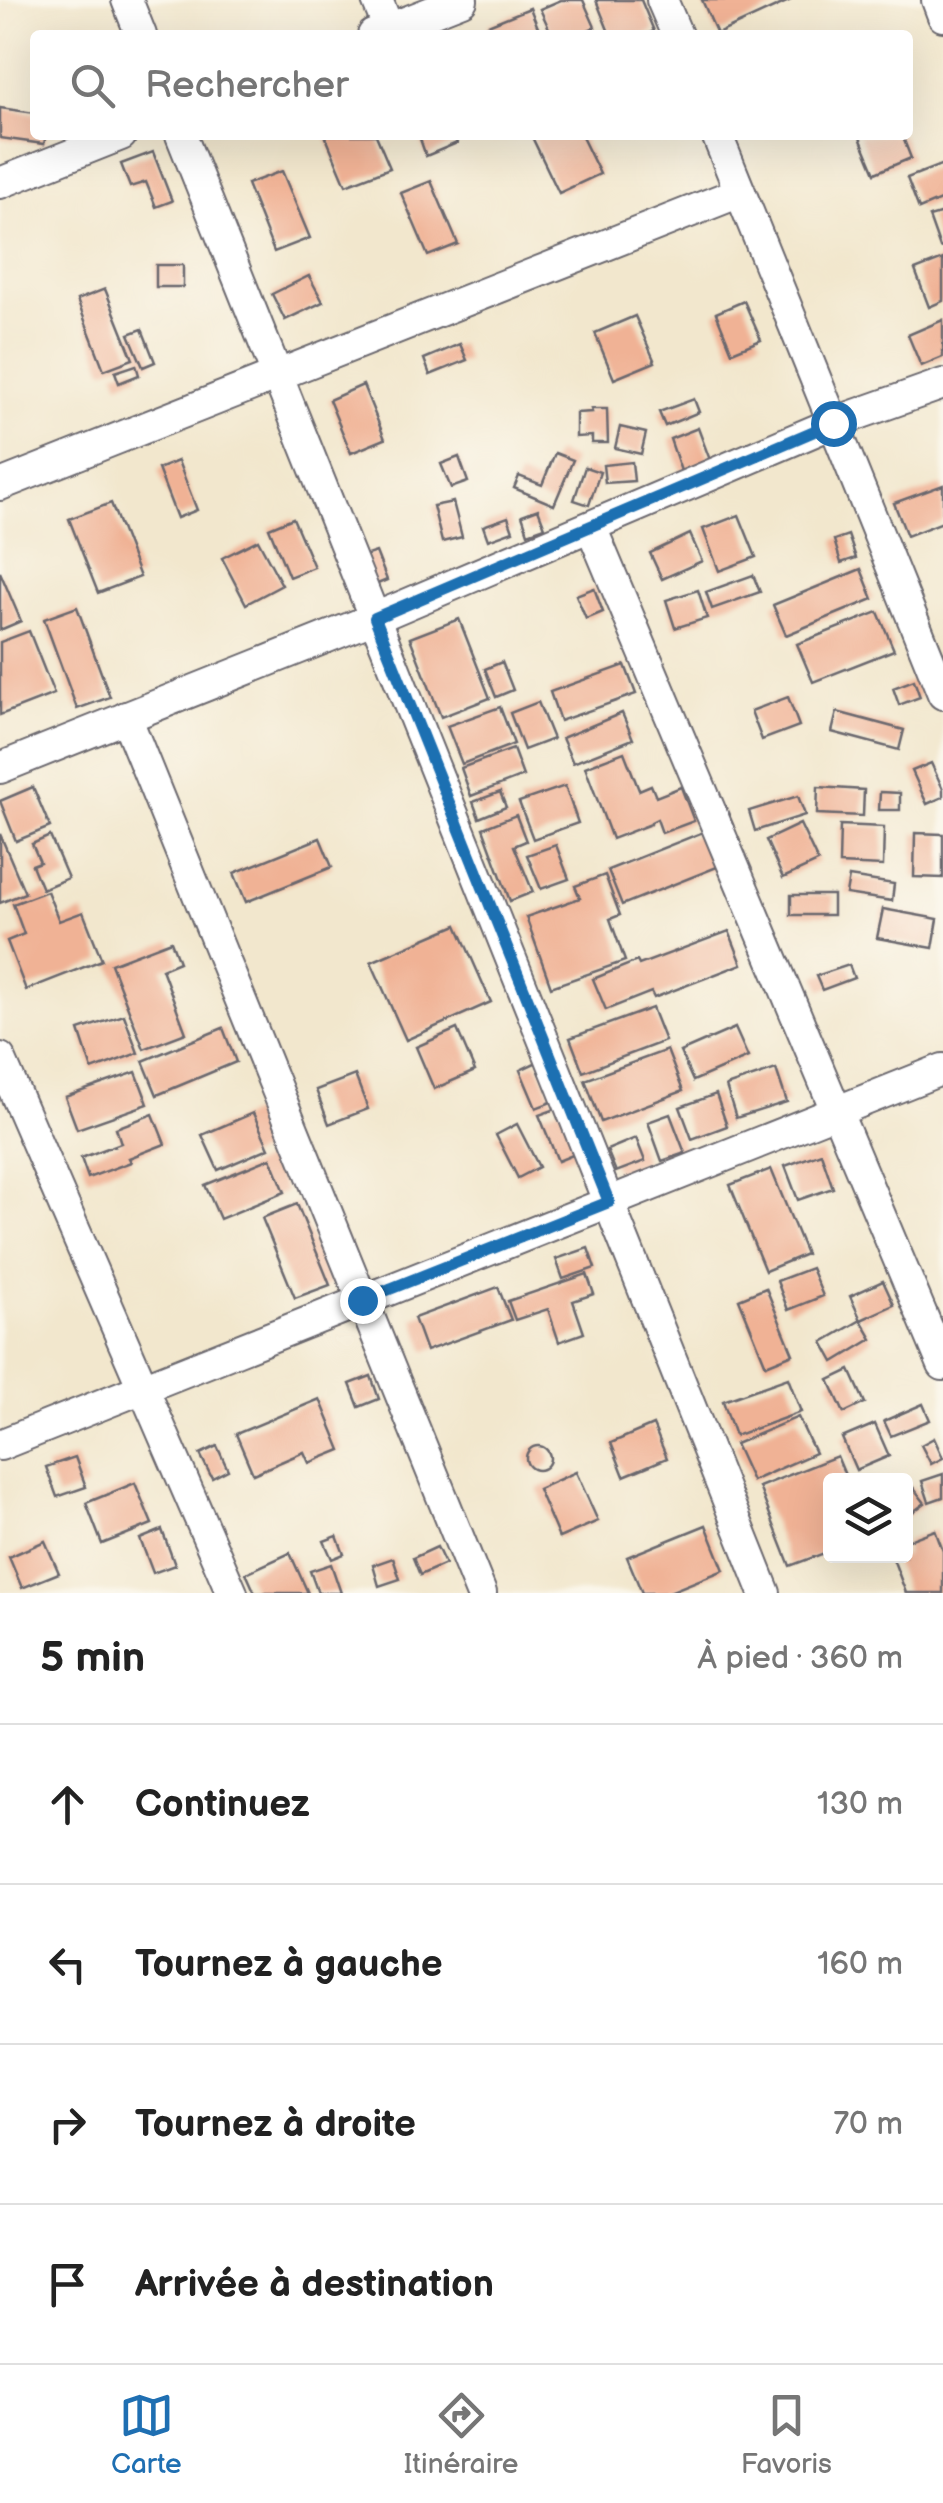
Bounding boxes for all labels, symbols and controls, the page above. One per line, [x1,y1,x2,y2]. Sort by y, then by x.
search box [30,30,913,140]
icon: search [65,58,120,113]
text: Rechercher [145,63,349,108]
route start [811,401,857,447]
route end [340,1278,386,1324]
map controls [823,1473,913,1563]
button: layers [823,1473,913,1563]
text: 5 min [40,1633,145,1684]
text: À pied · 360 m [697,1639,903,1678]
icon: ahead [40,1777,95,1832]
text: Continuez [135,1782,310,1827]
text: 130 m [817,1785,903,1824]
icon: left [40,1937,95,1992]
text: Tournez à gauche [135,1942,443,1987]
text: 160 m [817,1945,903,1984]
icon: right [40,2097,95,2152]
text: Tournez à droite [135,2102,416,2147]
text: 70 m [833,2105,903,2144]
icon: arrive [40,2257,95,2312]
text: Arrivée à destination [135,2262,494,2307]
tab: Carte [111,2388,182,2481]
tab: Itinéraire [404,2388,518,2481]
tab: Favoris [741,2388,832,2481]

